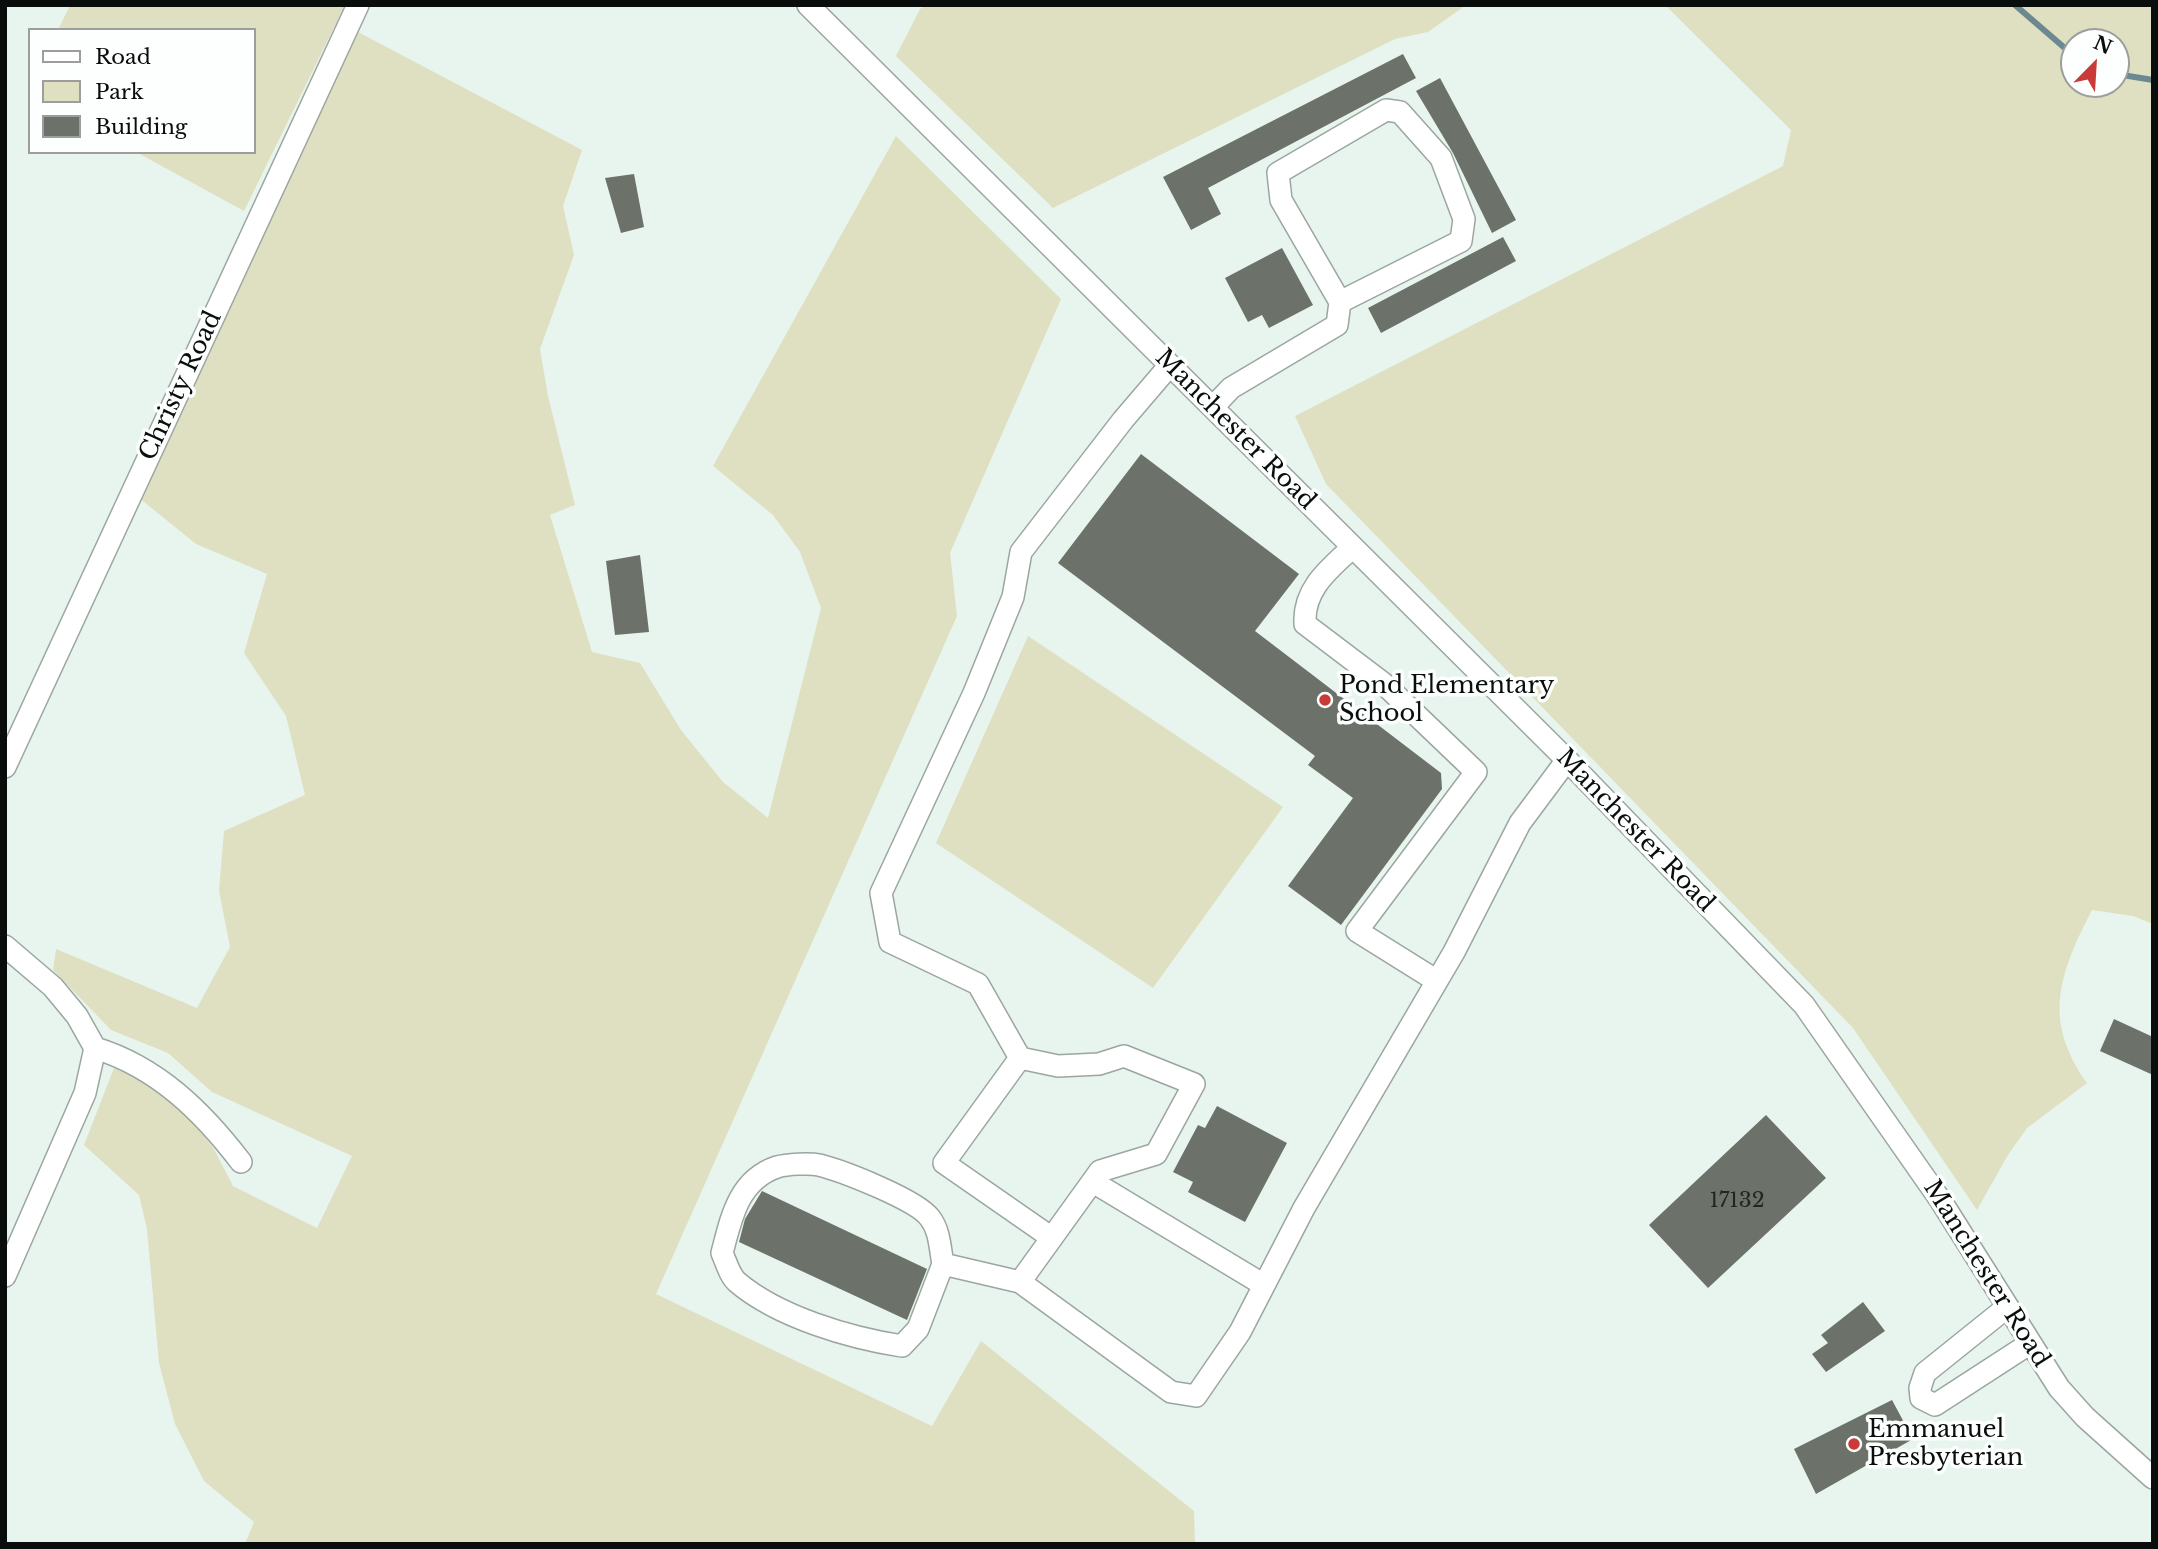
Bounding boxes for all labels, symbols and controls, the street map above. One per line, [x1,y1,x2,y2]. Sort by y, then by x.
legend [28,28,256,154]
north arrow [2060,28,2130,98]
text: N [2090,31,2116,59]
text: Road [95,44,151,70]
text: Park [95,79,144,105]
text: Building [95,114,187,140]
street label: Christy Road [134,307,228,465]
street label: Manchester Road [1149,344,1321,516]
place label: Pond Elementary School [1339,672,1554,728]
marker: Pond Elementary School [1317,692,1333,708]
street label: Manchester Road [1550,744,1720,918]
street label: Manchester Road [1917,1175,2055,1373]
house number: 17132 [1709,1188,1765,1214]
place label: Emmanuel Presbyterian [1868,1416,2023,1472]
marker: Emmanuel Presbyterian [1846,1436,1862,1452]

